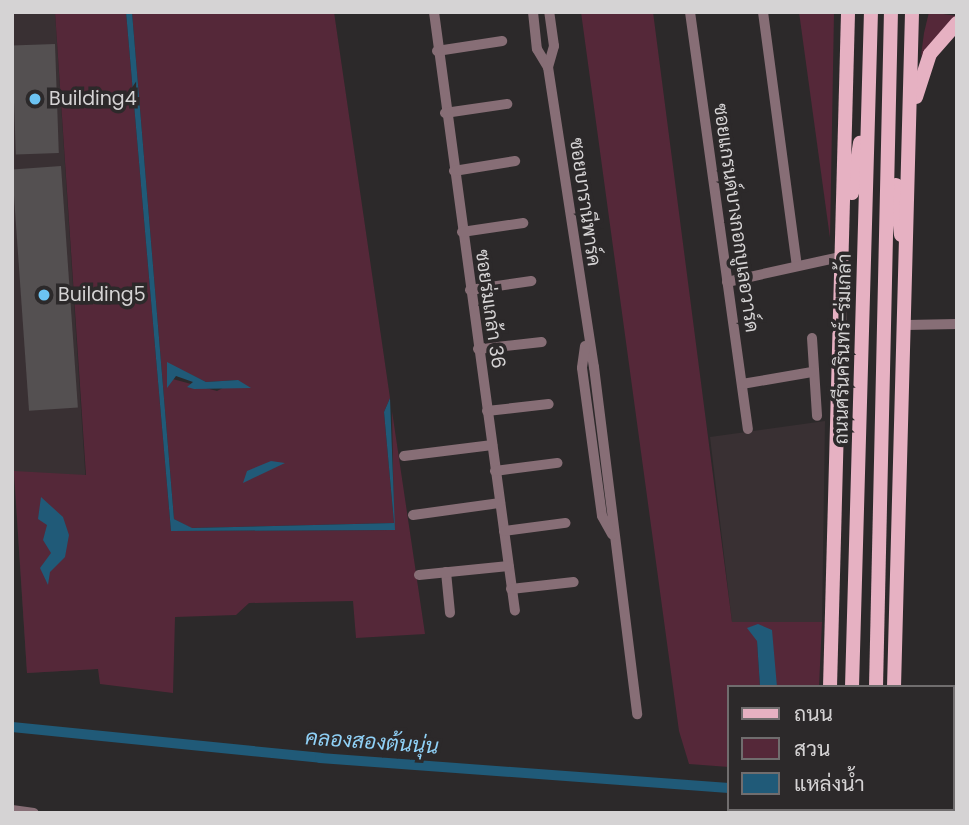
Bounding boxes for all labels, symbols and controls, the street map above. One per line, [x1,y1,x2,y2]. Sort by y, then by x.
place label: Building4 [49,88,137,110]
marker: Building4 [27,91,43,107]
street label: ซอยแกรนด์บางกอกบูเลอวาร์ด [709,102,763,334]
street label: ซอยบารานีพาร์ค [565,136,605,268]
street label: ซอยร่มเกล้า 36 [470,248,510,370]
street label: ถนนศรีนครินทร์-ร่มเกล้า [830,253,856,445]
place label: Building5 [58,284,146,306]
marker: Building5 [36,287,52,303]
legend [727,685,955,811]
text: ถนน [794,699,833,728]
water label: คลองสองต้นนุ่น [304,725,440,759]
text: สวน [794,734,830,763]
text: แหล่งน้ำ [794,769,865,798]

